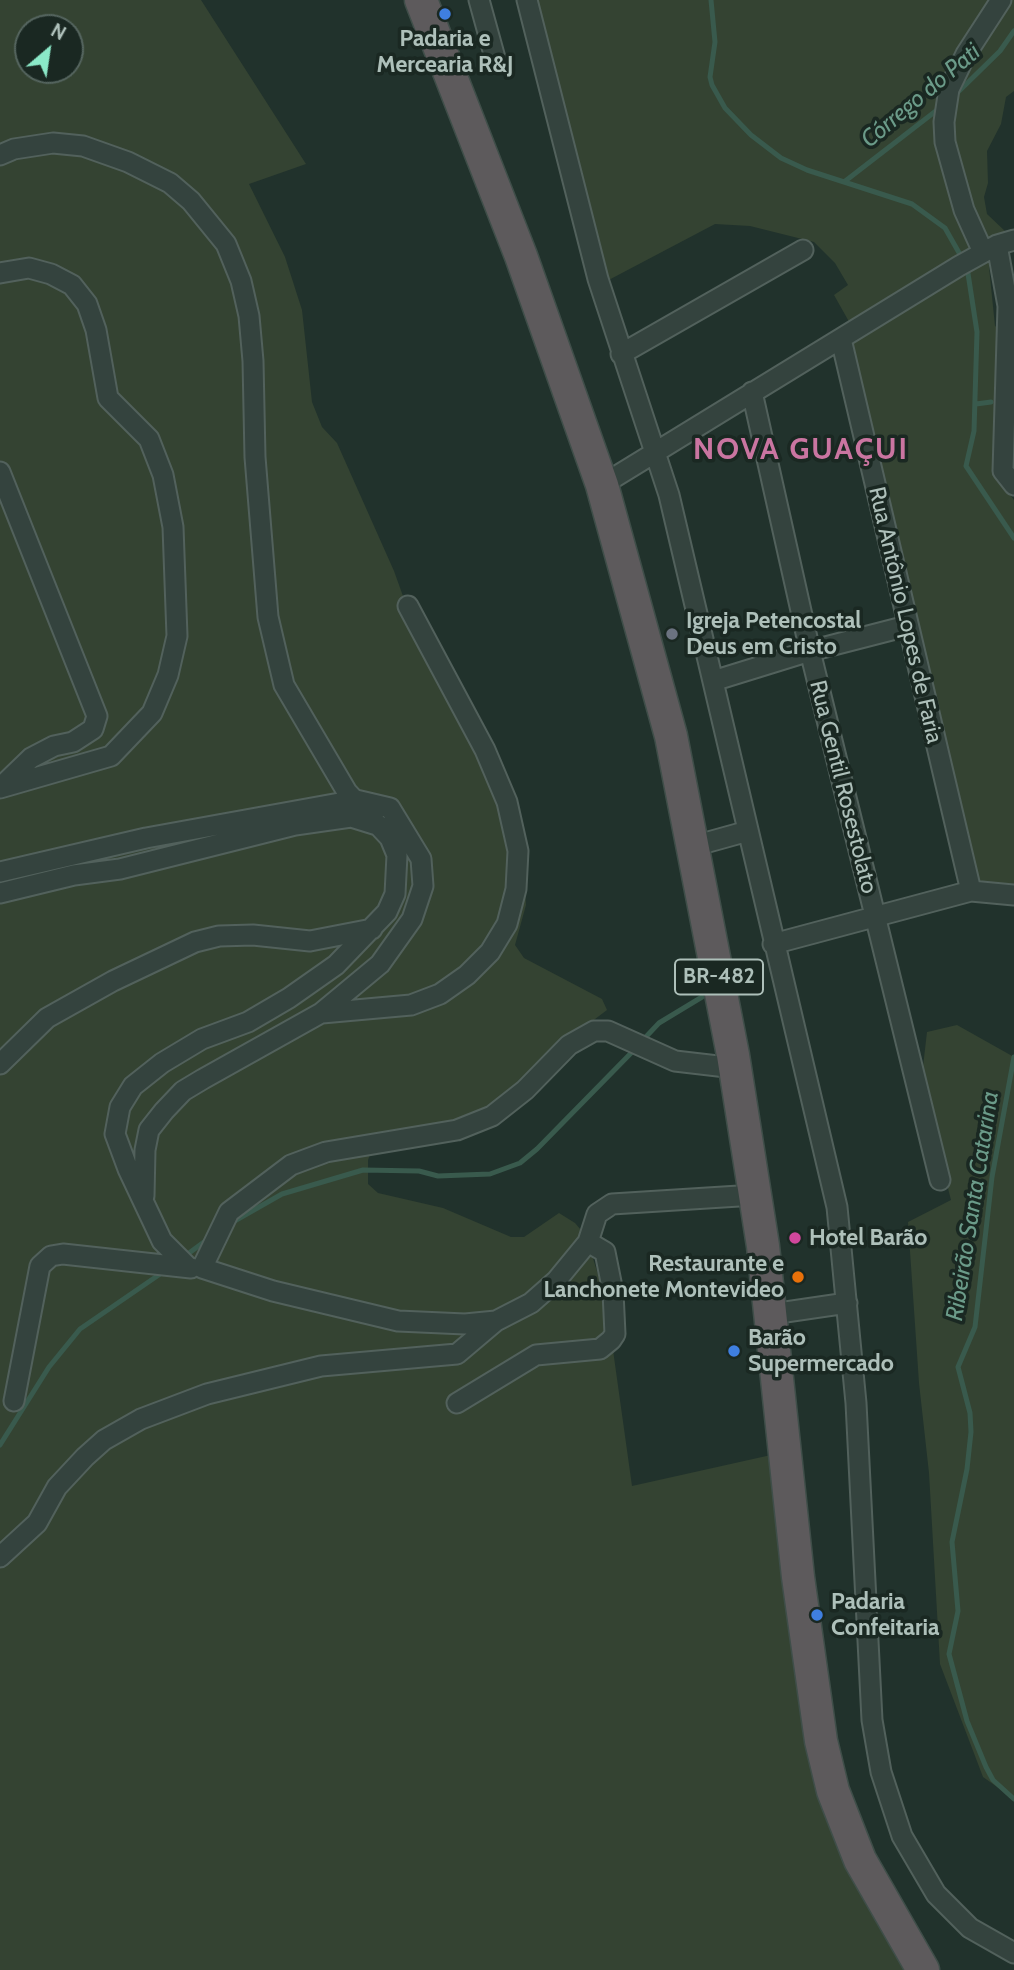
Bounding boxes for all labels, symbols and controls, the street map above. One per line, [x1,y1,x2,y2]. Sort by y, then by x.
marker: Padaria e Mercearia R&J [437,6,453,22]
north arrow [14,14,84,84]
text: N [47,19,70,45]
place label: Padaria e Mercearia R&J [377,25,513,79]
water label: Córrego do Pati [855,38,987,154]
district label: NOVA GUAÇUI [694,432,908,468]
street label: Rua Antônio Lopes de Faria [862,484,948,746]
place label: Igreja Petencostal Deus em Cristo [686,607,861,661]
marker: Igreja Petencostal Deus em Cristo [664,626,680,642]
street label: Rua Gentil Rosestolato [803,678,883,896]
road number: BR-482 [675,960,763,995]
water label: Ribeirão Santa Catarina [941,1089,1005,1323]
place label: Hotel Barão [809,1224,927,1252]
marker: Hotel Barão [787,1230,803,1246]
place label: Restaurante e Lanchonete Montevideo [543,1250,784,1304]
marker: Restaurante e Lanchonete Montevideo [790,1269,806,1285]
place label: Barão Supermercado [748,1324,894,1378]
marker: Barão Supermercado [726,1343,742,1359]
place label: Padaria Confeitaria [831,1588,939,1642]
marker: Padaria Confeitaria [809,1607,825,1623]

